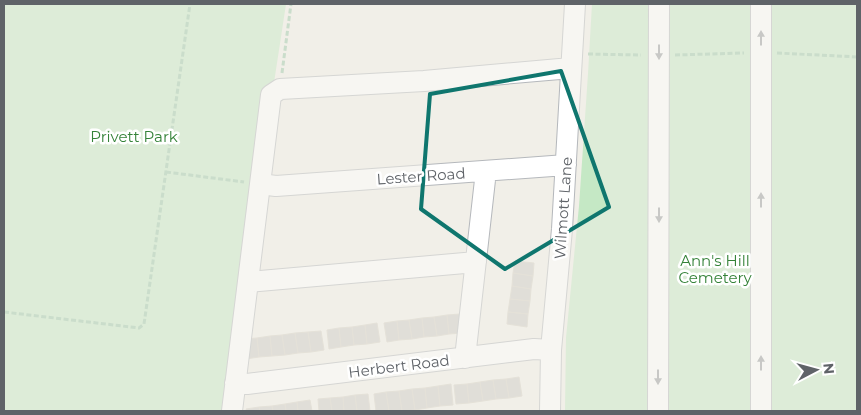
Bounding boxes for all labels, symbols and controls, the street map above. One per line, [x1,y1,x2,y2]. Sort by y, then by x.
one-way arrow [757,29,765,45]
one-way arrow [655,45,663,61]
park label: Privett Park [90,127,178,146]
street label: Wilmott Lane [550,156,576,260]
street label: Lester Road [376,163,466,189]
one-way arrow [757,192,765,208]
one-way arrow [655,207,663,223]
park label: Ann's Hill Cemetery [678,251,752,287]
north arrow [791,345,841,395]
street label: Herbert Road [347,350,451,382]
one-way arrow [757,354,765,370]
text: N [819,362,838,375]
one-way arrow [654,370,662,386]

